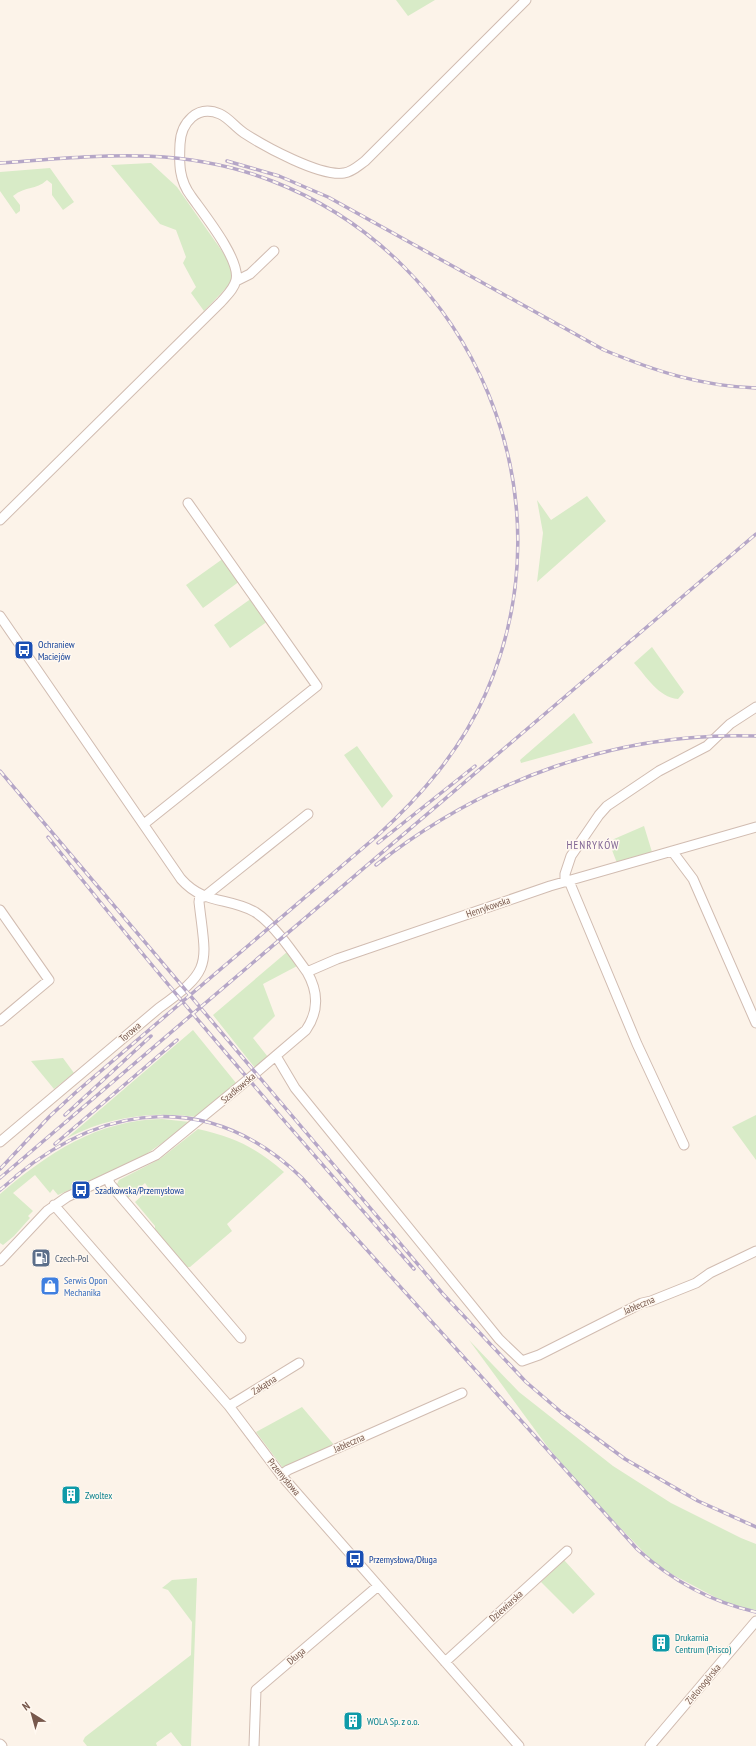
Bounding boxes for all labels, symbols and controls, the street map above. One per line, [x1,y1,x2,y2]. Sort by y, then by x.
place label: Ochraniew Maciejów [38,638,75,663]
bus stop icon: Ochraniew Maciejów [13,639,35,661]
district label: HENRYKÓW [567,838,619,852]
street label: Henrykowska [464,893,512,921]
street label: Torowa [116,1019,144,1045]
street label: Szadkowska [218,1070,258,1106]
bus stop icon: Szadkowska/Przemysłowa [70,1179,92,1201]
place label: Szadkowska/Przemysłowa [95,1184,184,1197]
fuel station icon: Czech-Pol [30,1247,52,1269]
place label: Czech-Pol [55,1252,89,1265]
place label: Serwis Opon Mechanika [64,1274,107,1299]
shop icon: Serwis Opon Mechanika [39,1275,61,1297]
street label: Jabłeczna [621,1293,657,1318]
street label: Zakątna [249,1372,279,1398]
street label: Jabłeczna [331,1430,367,1456]
street label: Przemysłowa [265,1456,303,1498]
building icon: Zwoltex [60,1484,82,1506]
place label: Zwoltex [85,1489,112,1502]
bus stop icon: Przemysłowa/Długa [344,1548,366,1570]
place label: Przemysłowa/Długa [369,1553,437,1566]
street label: Dziewiarska [486,1587,526,1625]
place label: Drukarnia Centrum (Prisco) [675,1631,732,1656]
building icon: Drukarnia Centrum (Prisco) [650,1632,672,1654]
street label: Długa [284,1645,308,1667]
street label: Zielonogórska [682,1661,724,1707]
north arrow [12,1694,52,1734]
text: N [19,1699,33,1713]
building icon: WOLA Sp. z o.o. [342,1710,364,1732]
place label: WOLA Sp. z o.o. [367,1715,419,1728]

